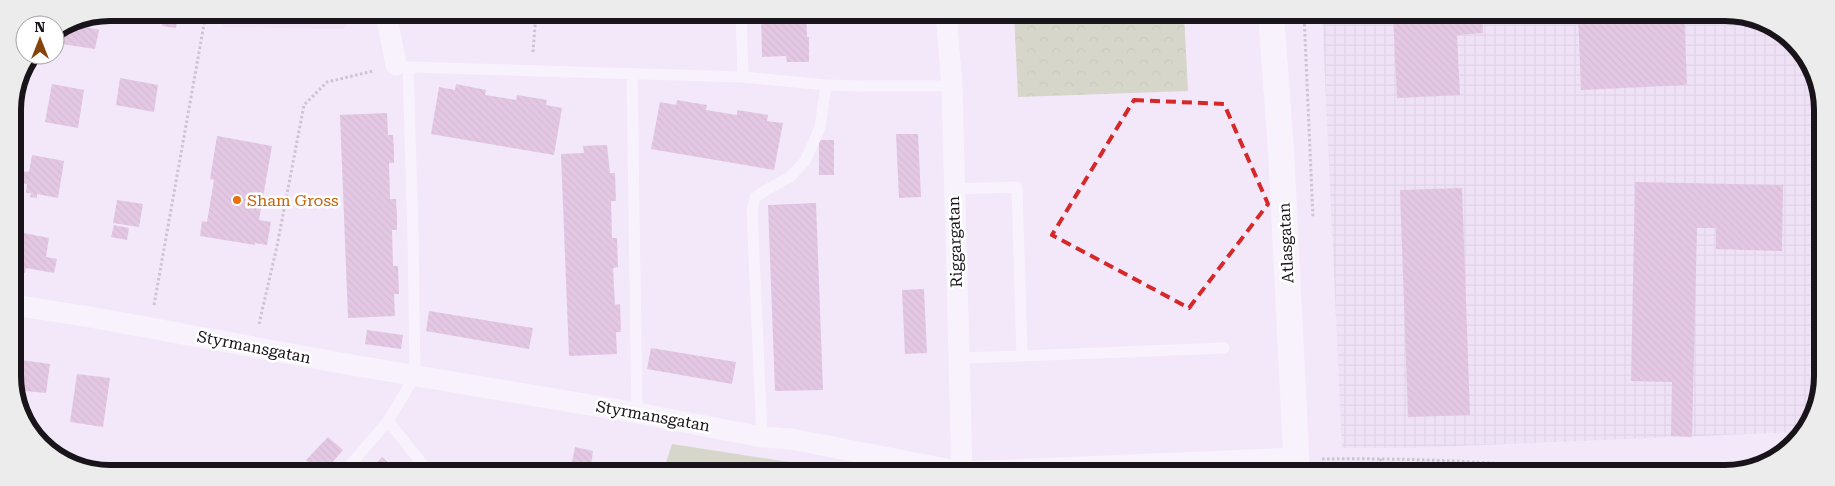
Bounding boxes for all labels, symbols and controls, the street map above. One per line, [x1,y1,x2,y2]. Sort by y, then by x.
north arrow [15,15,65,65]
text: N [35,19,46,35]
place label: Sham Gross [247,191,339,210]
marker: Sham Gross [231,194,243,206]
street label: Riggargatan [944,196,966,288]
street label: Atlasgatan [1274,202,1298,284]
street label: Styrmansgatan [196,327,312,367]
street label: Styrmansgatan [594,397,712,435]

